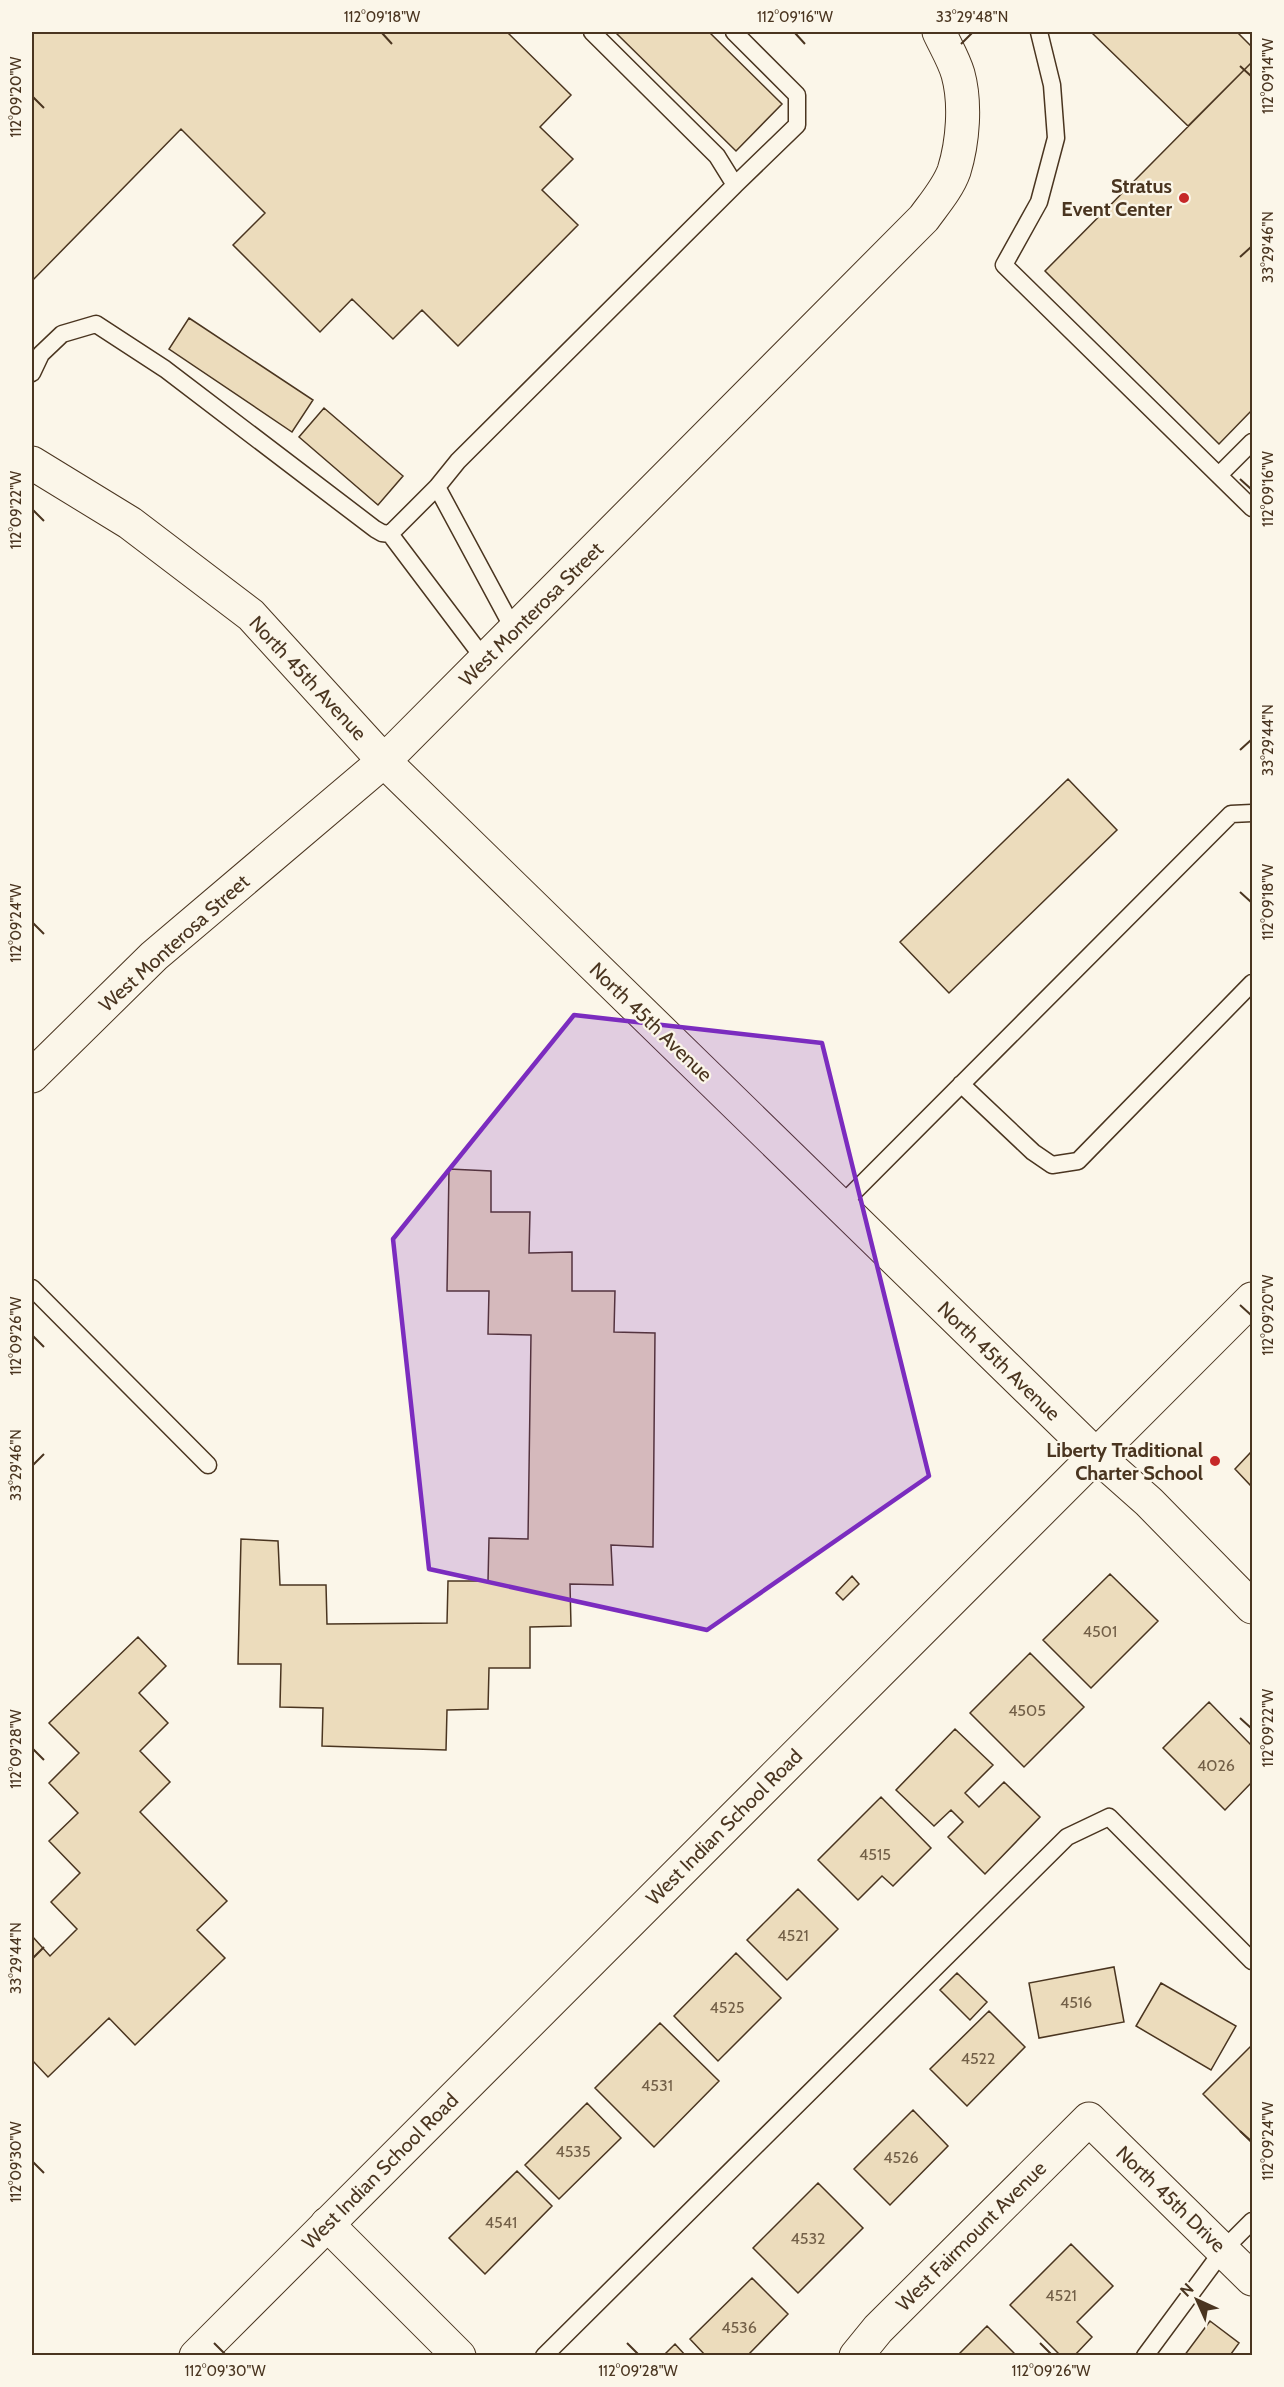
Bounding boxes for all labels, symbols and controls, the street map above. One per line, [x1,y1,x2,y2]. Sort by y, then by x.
text: 112°09'18"W [344,8,421,26]
text: 112°09'16"W [757,8,834,26]
text: 33°29'48"N [936,8,1008,26]
text: 112°09'14"W [1259,37,1277,114]
text: 112°09'20"W [7,56,25,137]
place label: Stratus Event Center [1061,174,1172,221]
marker: Stratus Event Center [1177,191,1191,205]
text: 33°29'46"N [1259,211,1277,283]
text: 112°09'16"W [1259,450,1277,527]
text: 112°09'22"W [7,470,25,549]
street label: West Monterosa Street [454,537,608,691]
street label: North 45th Avenue [244,611,372,745]
text: 33°29'44"N [1259,704,1277,776]
text: 112°09'18"W [1259,863,1277,940]
street label: West Monterosa Street [94,869,254,1017]
text: 112°09'24"W [7,883,25,962]
street label: North 45th Avenue [585,957,717,1087]
text: 112°09'20"W [1259,1274,1277,1355]
text: 112°09'26"W [7,1296,25,1375]
street label: North 45th Avenue [933,1296,1065,1426]
text: 33°29'46"N [7,1429,25,1501]
place label: Liberty Traditional Charter School [1046,1438,1203,1485]
marker: Liberty Traditional Charter School [1208,1454,1222,1468]
house number: 4501 [1083,1622,1117,1641]
text: 112°09'22"W [1259,1688,1277,1767]
house number: 4505 [1008,1701,1046,1720]
text: 112°09'28"W [7,1708,25,1789]
street label: West Indian School Road [641,1744,807,1910]
house number: 4026 [1197,1756,1235,1775]
house number: 4515 [859,1845,891,1864]
text: 33°29'44"N [7,1922,25,1994]
house number: 4521 [777,1926,809,1945]
house number: 4516 [1060,1993,1092,2012]
house number: 4525 [710,1998,744,2017]
house number: 4522 [961,2049,995,2068]
house number: 4531 [641,2076,673,2095]
street label: West Indian School Road [297,2088,463,2254]
text: 112°09'24"W [1259,2101,1277,2180]
text: 112°09'30"W [7,2121,25,2203]
street label: North 45th Drive [1111,2141,1231,2257]
house number: 4535 [555,2142,591,2161]
house number: 4526 [883,2148,919,2167]
street label: West Fairmount Avenue [891,2156,1051,2316]
house number: 4541 [485,2213,517,2232]
house number: 4532 [791,2229,825,2248]
north arrow [1167,2270,1227,2330]
text: N [1176,2279,1197,2300]
house number: 4521 [1045,2286,1077,2305]
house number: 4536 [721,2318,757,2337]
text: 112°09'30"W [184,2362,266,2380]
text: 112°09'28"W [598,2362,679,2380]
text: 112°09'26"W [1012,2362,1091,2380]

